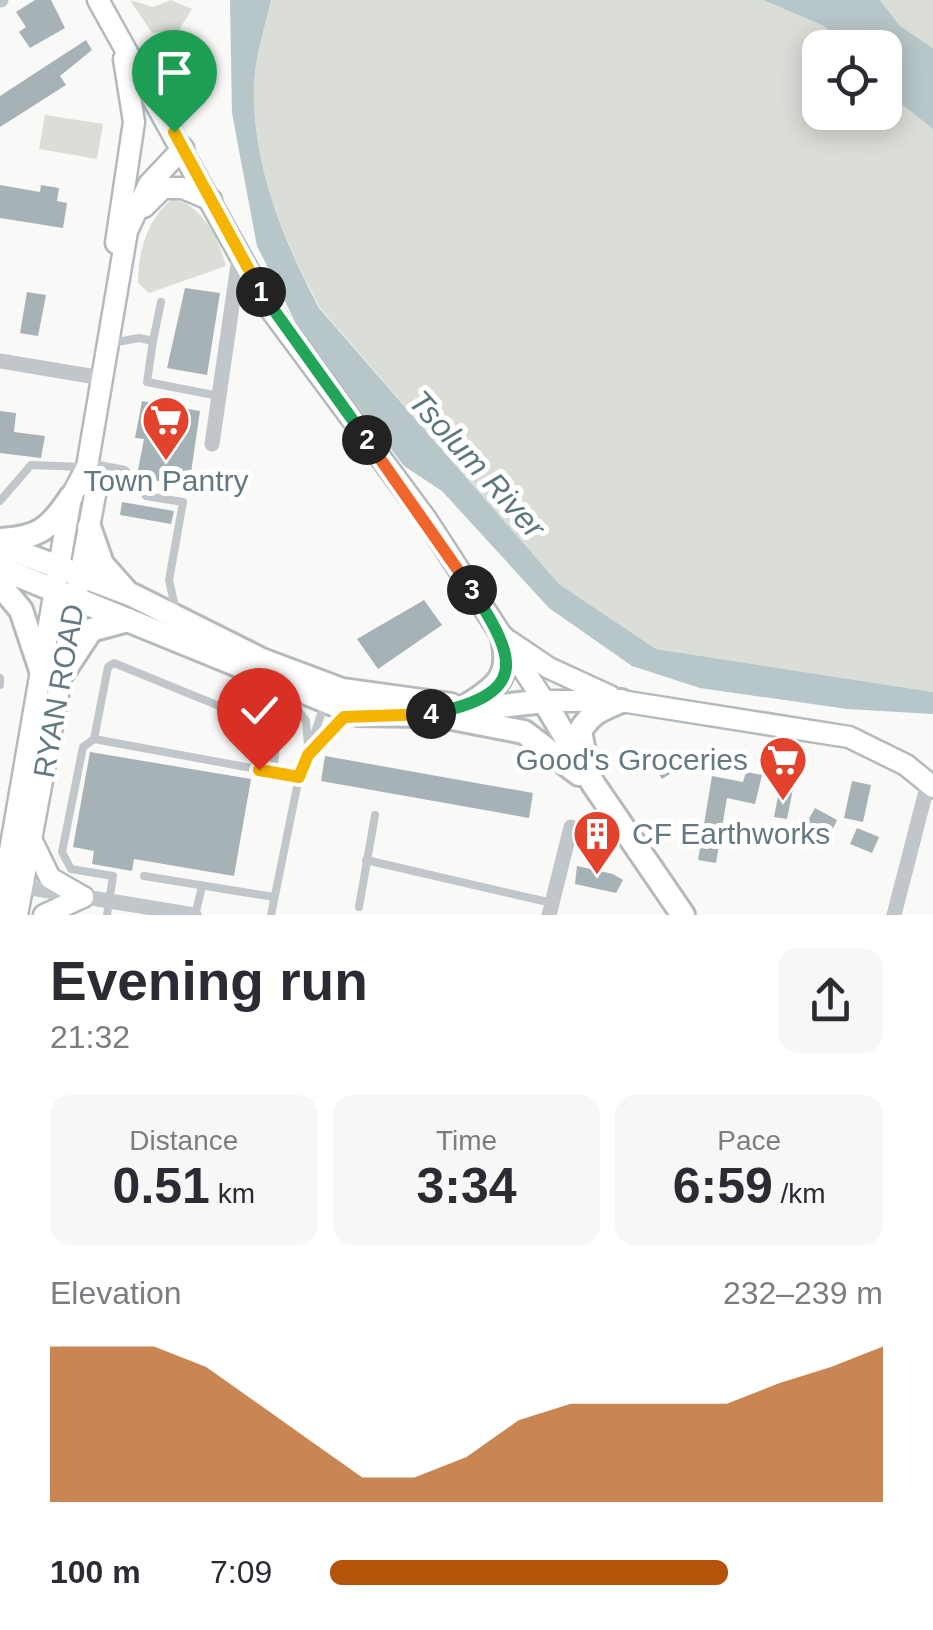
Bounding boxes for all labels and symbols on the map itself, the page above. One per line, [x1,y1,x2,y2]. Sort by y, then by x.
pin [132,30,217,133]
pin: 1 [236,267,286,317]
water label: Tsolum River [402,383,553,546]
supermarket icon: Town Pantry [140,394,192,462]
pin: 2 [342,415,392,465]
place label: Town Pantry [83,464,249,497]
pin: 3 [447,565,497,615]
street label: RYAN ROAD [27,602,90,780]
pin [217,668,302,771]
pin: 4 [406,689,456,739]
supermarket icon: Good's Groceries [757,734,809,802]
place label: Good's Groceries [516,743,748,776]
building icon: CF Earthworks [571,808,623,876]
place label: CF Earthworks [632,817,830,850]

